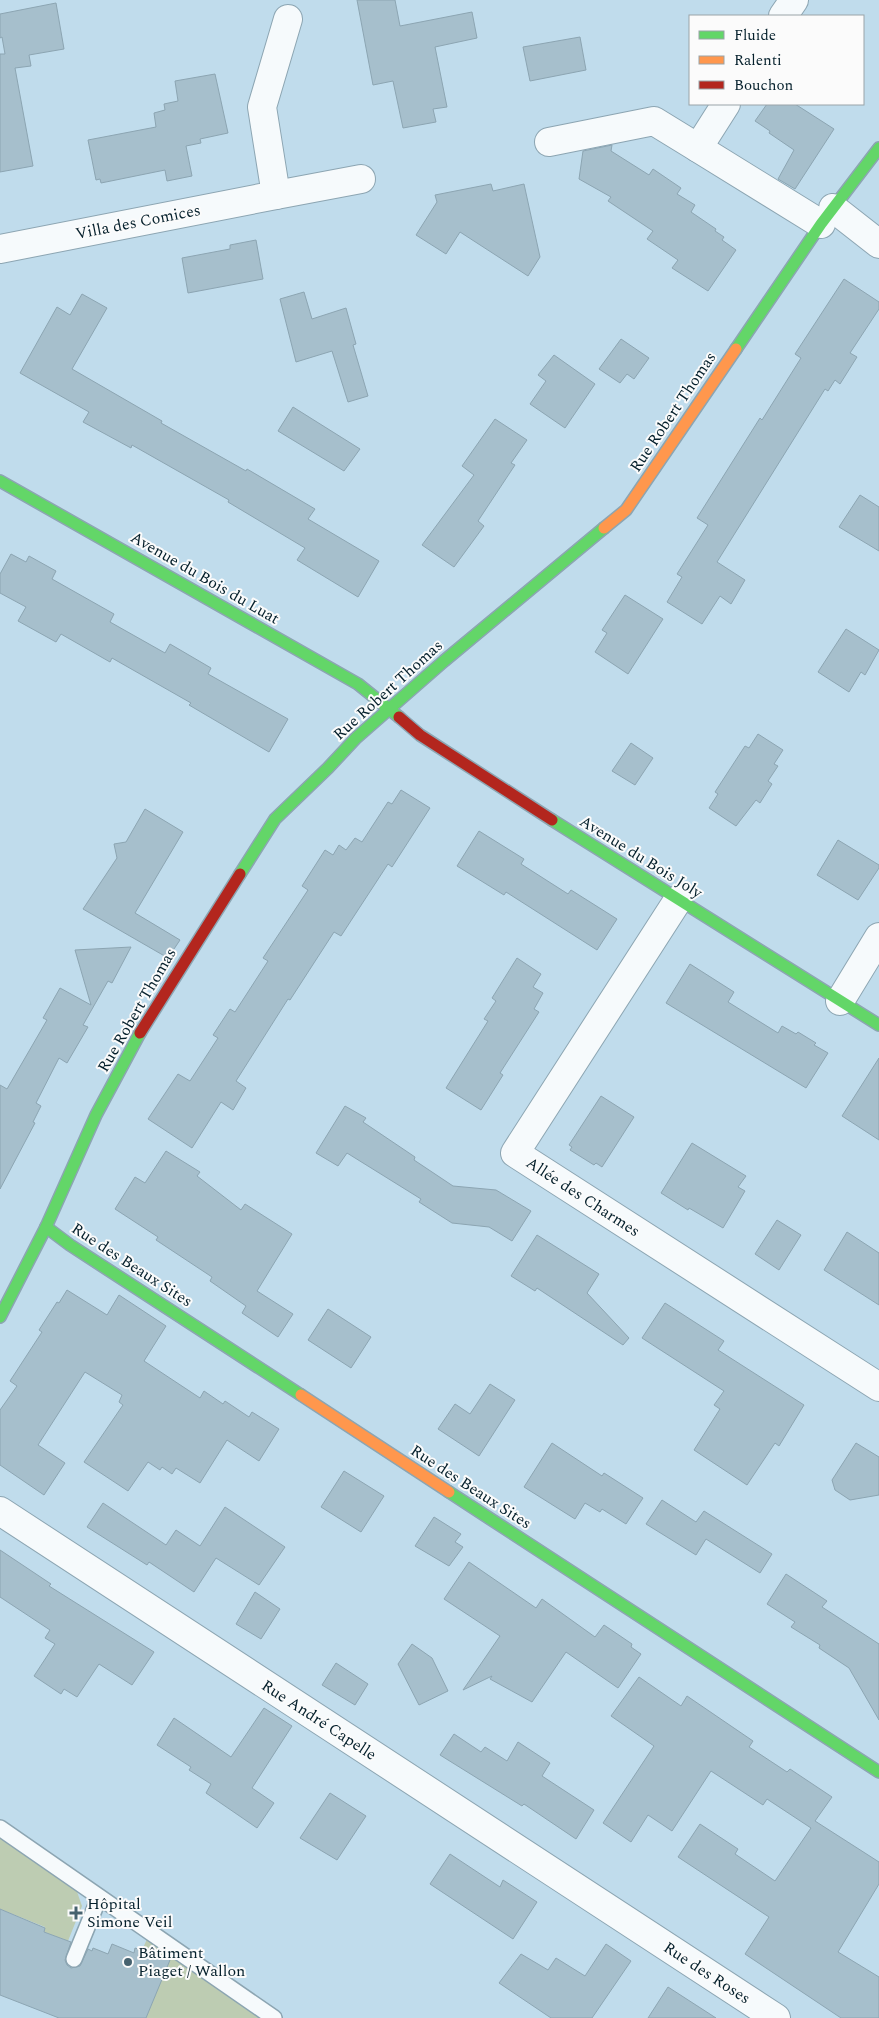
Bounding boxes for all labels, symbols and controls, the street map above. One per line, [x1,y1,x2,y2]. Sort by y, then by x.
legend [689,15,864,105]
text: Fluide [734,24,776,47]
text: Ralenti [734,49,782,72]
text: Bouchon [734,74,794,97]
street label: Villa des Comices [73,198,203,246]
street label: Rue Robert Thomas [624,347,722,477]
street label: Avenue du Bois du Luat [126,525,284,631]
street label: Rue Robert Thomas [328,634,448,746]
street label: Avenue du Bois Joly [575,809,708,905]
street label: Rue Robert Thomas [92,943,182,1077]
street label: Allée des Charmes [521,1151,645,1243]
street label: Rue des Beaux Sites [67,1217,197,1313]
street label: Rue des Beaux Sites [406,1439,536,1535]
street label: Rue André Capelle [257,1674,381,1766]
place label: Hôpital Simone Veil [87,1892,172,1934]
marker: Hôpital Simone Veil [69,1906,83,1920]
street label: Rue des Roses [659,1936,755,2010]
place label: Bâtiment Piaget / Wallon [138,1941,245,1983]
marker: Bâtiment Piaget / Wallon [122,1956,134,1968]

